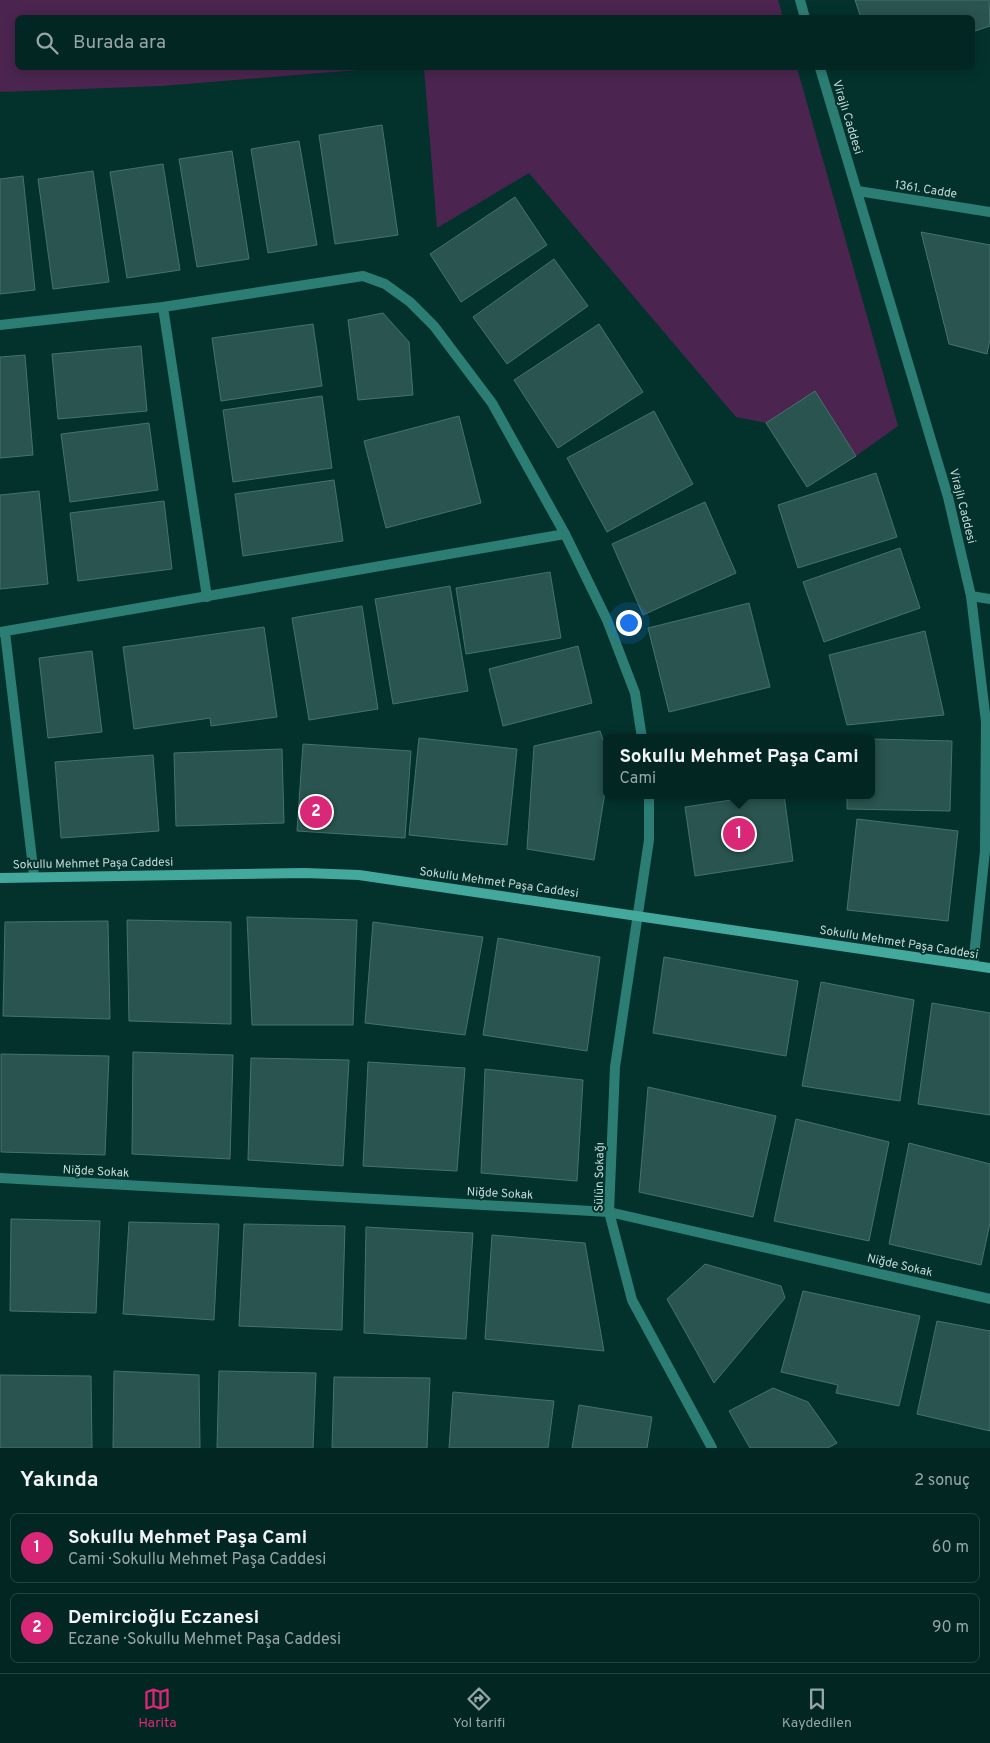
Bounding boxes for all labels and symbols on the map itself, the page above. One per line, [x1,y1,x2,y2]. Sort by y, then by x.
street label: Virajlı Caddesi [828,78,866,156]
street label: 1361. Cadde [893,177,958,203]
street label: Virajlı Caddesi [945,467,979,545]
your location [616,610,642,636]
pin: 2 [300,793,332,831]
pin: 1 [723,815,755,853]
street label: Sokullu Mehmet Paşa Caddesi [13,855,173,873]
street label: Sokullu Mehmet Paşa Caddesi [418,864,579,902]
street label: Sokullu Mehmet Paşa Caddesi [818,923,979,963]
street label: Sülün Sokağı [591,1142,609,1212]
street label: Niğde Sokak [62,1162,130,1182]
street label: Niğde Sokak [466,1184,534,1204]
street label: Niğde Sokak [865,1251,934,1281]

